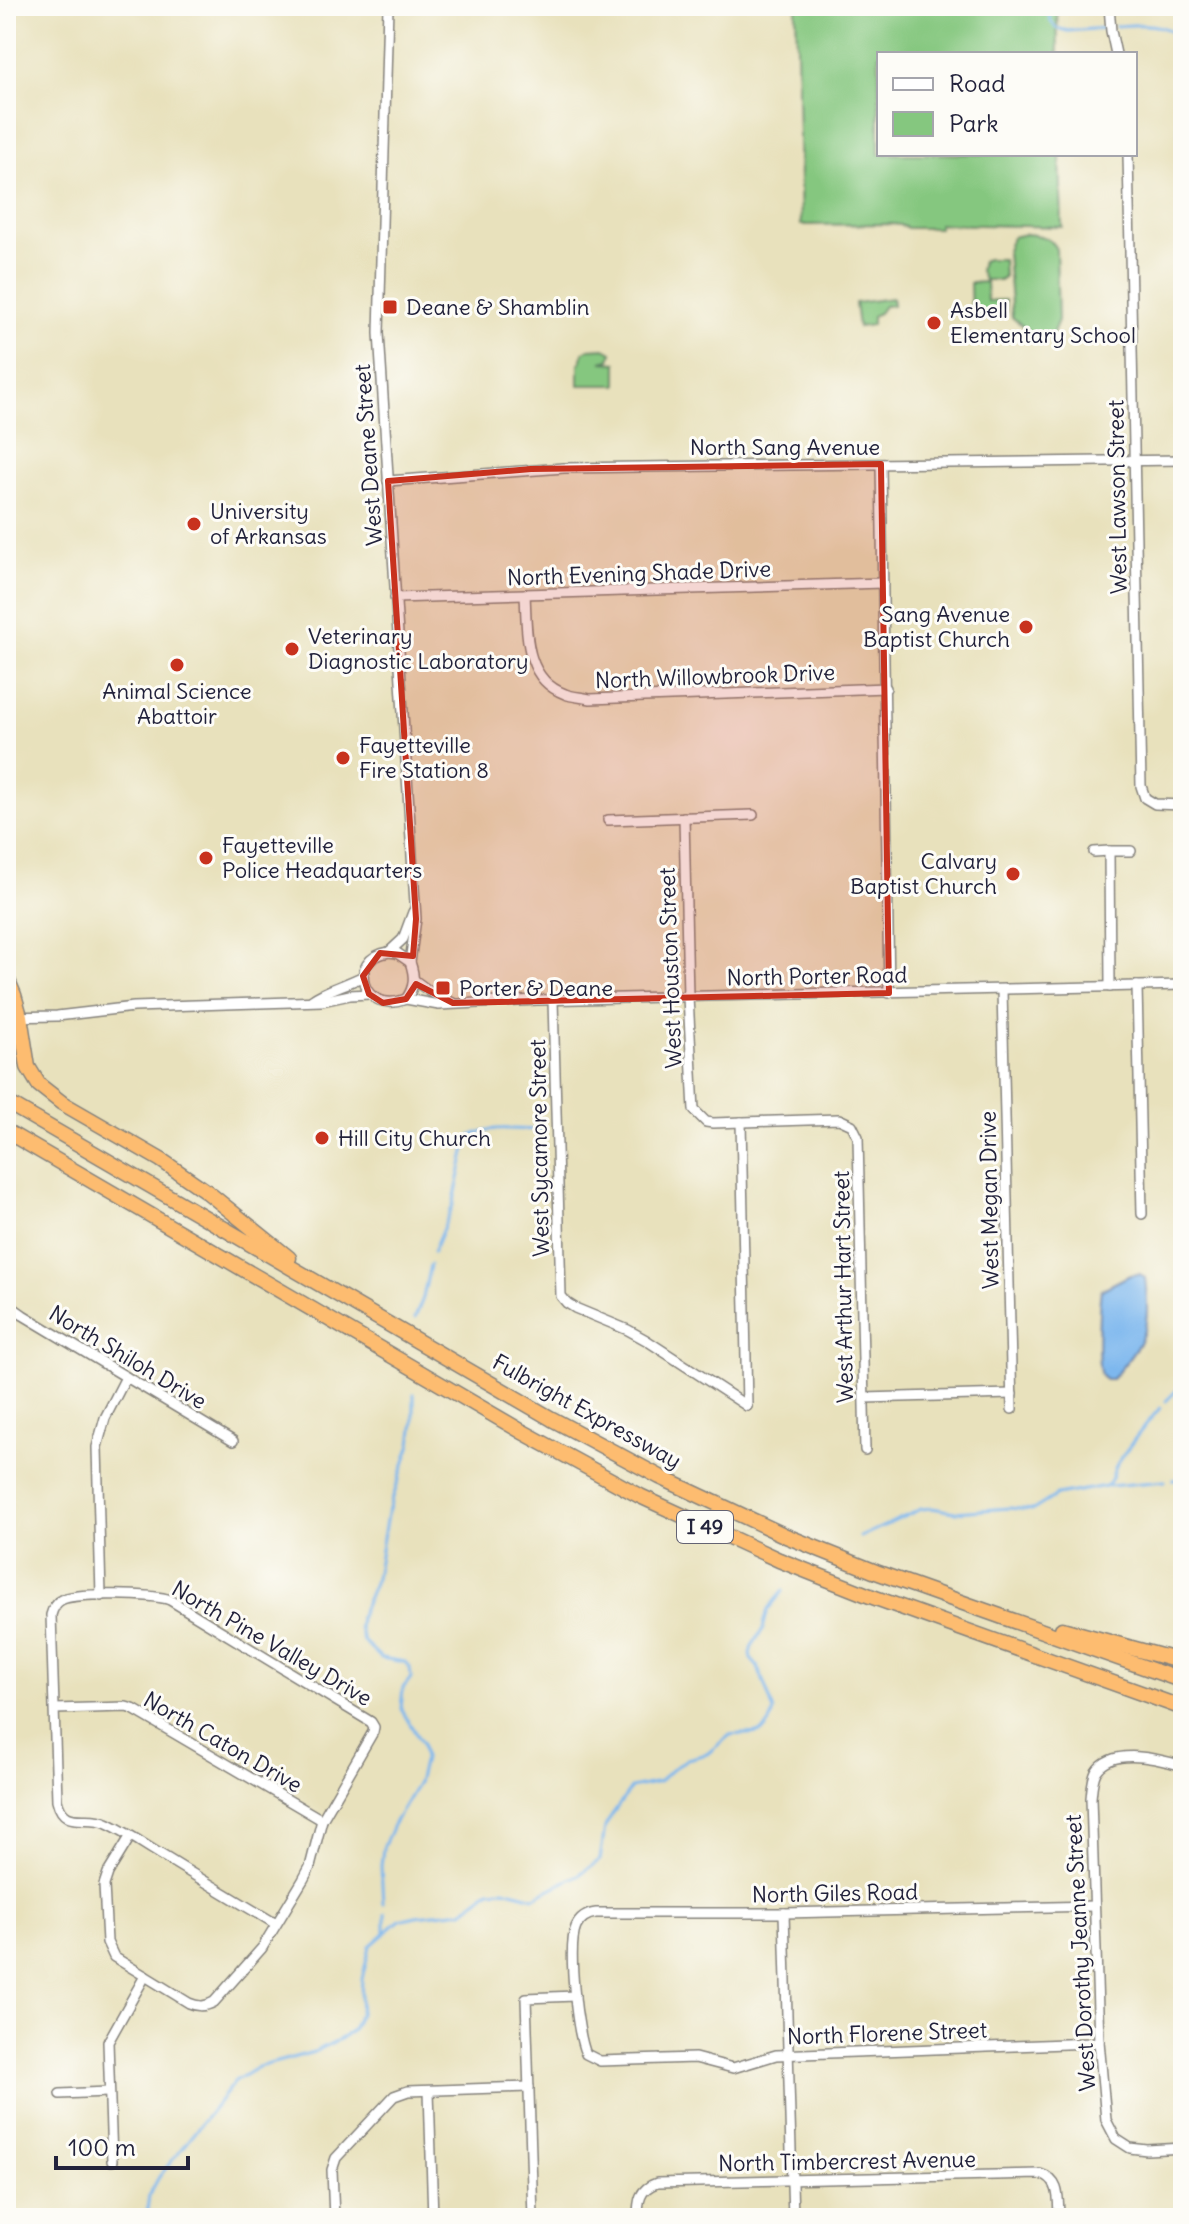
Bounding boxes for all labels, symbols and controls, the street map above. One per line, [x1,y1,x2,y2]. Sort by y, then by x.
legend [877,52,1137,156]
text: Road [949,68,1005,98]
text: Park [949,108,999,138]
place label: Deane & Shamblin [406,293,589,321]
place label: Asbell Elementary School [950,296,1136,349]
marker: Deane & Shamblin [381,298,399,316]
marker: Asbell Elementary School [925,314,943,332]
street label: West Deane Street [348,363,388,547]
street label: West Lawson Street [1101,400,1133,594]
street label: North Sang Avenue [690,433,880,461]
place label: University of Arkansas [210,497,327,550]
marker: University of Arkansas [185,515,203,533]
street label: North Evening Shade Drive [507,554,771,592]
place label: Sang Avenue Baptist Church [863,600,1010,653]
marker: Sang Avenue Baptist Church [1017,618,1035,636]
place label: Veterinary Diagnostic Laboratory [308,622,529,675]
marker: Veterinary Diagnostic Laboratory [283,640,301,658]
marker: Animal Science Abattoir [168,656,186,674]
street label: North Willowbrook Drive [594,658,836,694]
place label: Animal Science Abattoir [102,677,252,730]
place label: Fayetteville Fire Station 8 [359,731,489,784]
marker: Fayetteville Fire Station 8 [334,749,352,767]
place label: Fayetteville Police Headquarters [222,831,422,884]
place label: Calvary Baptist Church [850,847,997,900]
marker: Fayetteville Police Headquarters [197,849,215,867]
marker: Calvary Baptist Church [1004,865,1022,883]
street label: West Houston Street [652,867,688,1069]
street label: North Porter Road [726,960,908,992]
place label: Porter & Deane [459,974,613,1002]
marker: Porter & Deane [434,979,452,997]
street label: West Sycamore Street [523,1039,555,1257]
street label: West Megan Drive [973,1111,1005,1289]
place label: Hill City Church [338,1124,491,1152]
marker: Hill City Church [313,1129,331,1147]
street label: West Arthur Hart Street [827,1170,859,1404]
street label: North Shiloh Drive [44,1299,212,1415]
street label: Fulbright Expressway [488,1347,686,1475]
road number: I 49 [677,1511,733,1543]
street label: North Pine Valley Drive [167,1574,377,1712]
street label: North Caton Drive [139,1685,307,1799]
street label: West Dorothy Jeanne Street [1059,1814,1101,2092]
street label: North Giles Road [752,1878,918,1908]
street label: North Florene Street [786,2016,988,2050]
scale bar [56,2120,188,2170]
text: 100 m [68,2132,136,2162]
street label: North Timbercrest Avenue [718,2145,976,2177]

